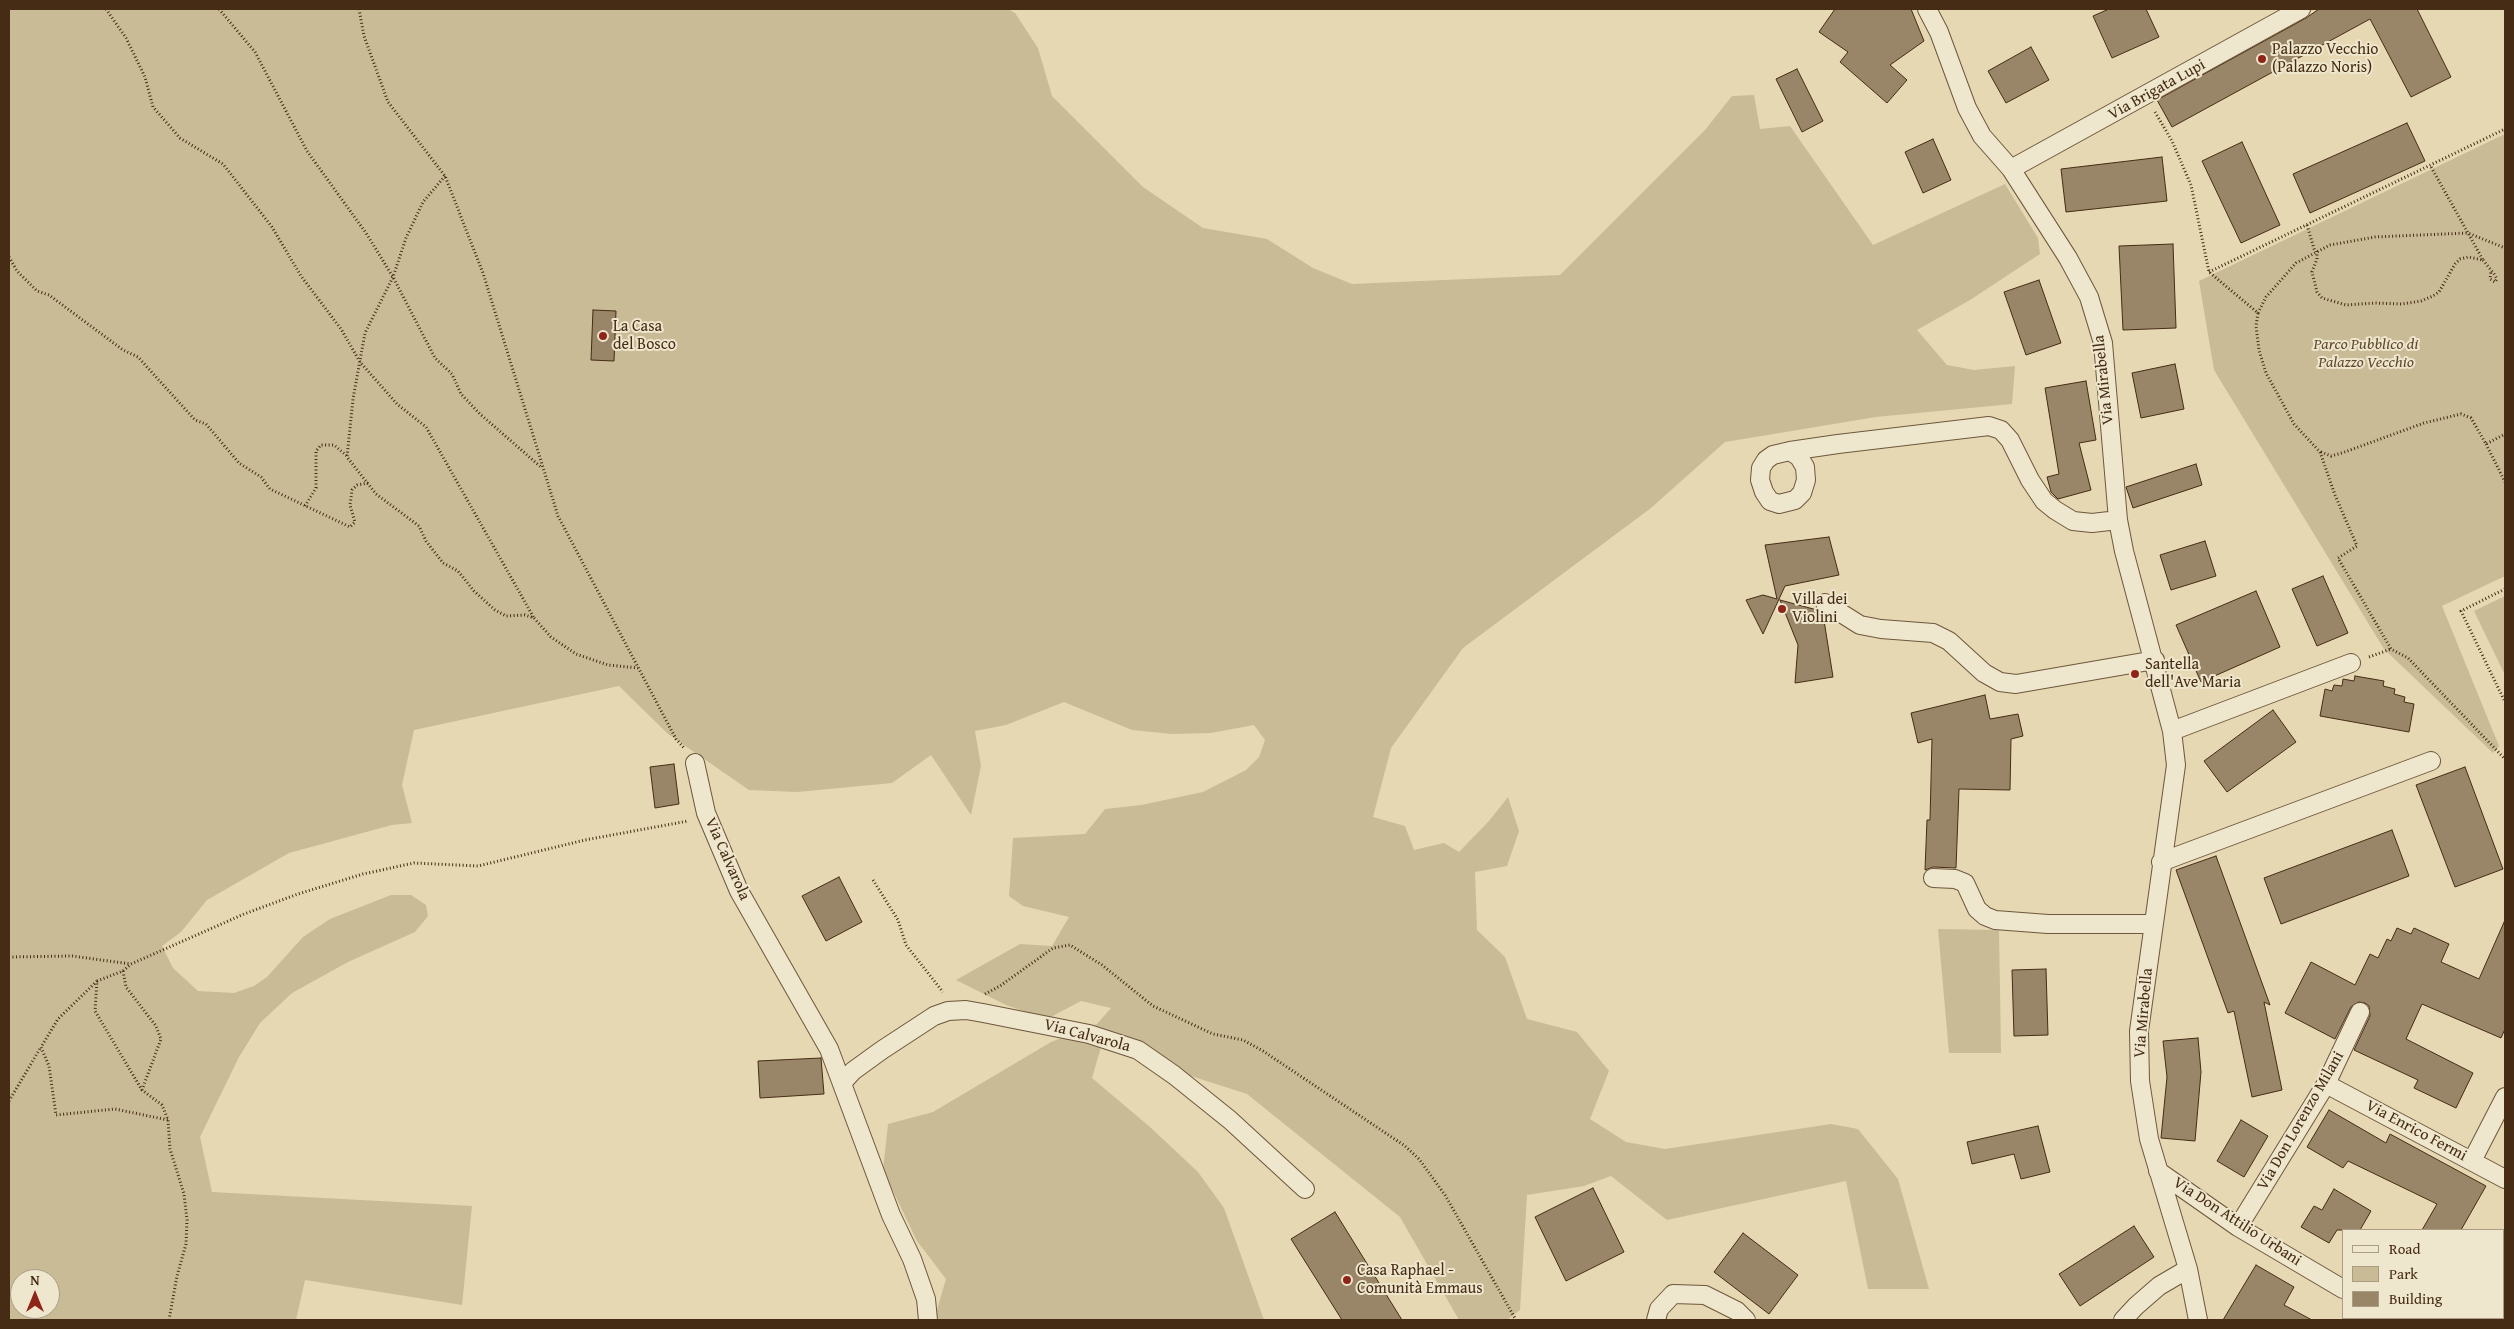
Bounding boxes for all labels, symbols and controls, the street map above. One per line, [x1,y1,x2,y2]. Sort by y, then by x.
place label: Palazzo Vecchio (Palazzo Noris) [2272,40,2379,78]
marker: Palazzo Vecchio (Palazzo Noris) [2256,53,2268,65]
street label: Via Brigata Lupi [2105,55,2209,125]
place label: La Casa del Bosco [613,317,676,355]
marker: La Casa del Bosco [597,330,609,342]
street label: Via Mirabella [2090,334,2118,426]
park label: Parco Pubblico di Palazzo Vecchio [2314,335,2418,373]
place label: Villa dei Violini [1792,590,1848,628]
marker: Villa dei Violini [1776,603,1788,615]
place label: Santella dell'Ave Maria [2145,655,2241,693]
marker: Santella dell'Ave Maria [2129,668,2141,680]
street label: Via Calvarola [700,815,754,903]
street label: Via Mirabella [2131,967,2157,1059]
street label: Via Calvarola [1042,1015,1132,1057]
street label: Via Don Lorenzo Milani [2253,1048,2349,1194]
street label: Via Enrico Fermi [2362,1096,2470,1166]
street label: Via Don Attilio Urbani [2169,1173,2305,1271]
legend [2342,1229,2504,1319]
text: Road [2389,1238,2420,1259]
place label: Casa Raphael - Comunità Emmaus [1357,1261,1483,1299]
text: Park [2389,1263,2418,1284]
north arrow [10,1269,60,1319]
text: N [30,1270,40,1290]
marker: Casa Raphael - Comunità Emmaus [1341,1274,1353,1286]
text: Building [2389,1288,2442,1309]

